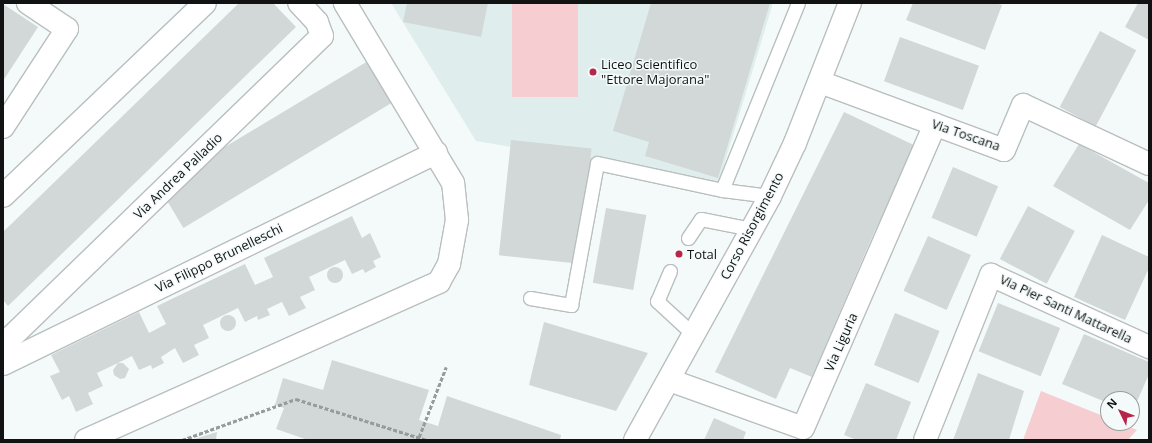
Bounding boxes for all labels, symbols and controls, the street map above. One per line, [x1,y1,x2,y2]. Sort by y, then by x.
place label: Liceo Scientifico "Ettore Majorana" [601,57,709,88]
marker: Liceo Scientifico "Ettore Majorana" [588,67,598,77]
street label: Via Toscana [930,116,1002,154]
street label: Via Andrea Palladio [131,130,225,222]
street label: Corso Risorgimento [717,170,787,282]
street label: Via Filippo Brunelleschi [153,220,285,296]
place label: Total [687,246,717,262]
marker: Total [674,249,684,259]
street label: Via Pier Santi Mattarella [997,271,1135,347]
street label: Via Liguria [821,310,861,374]
north arrow [1100,391,1140,431]
text: N [1103,395,1120,412]

